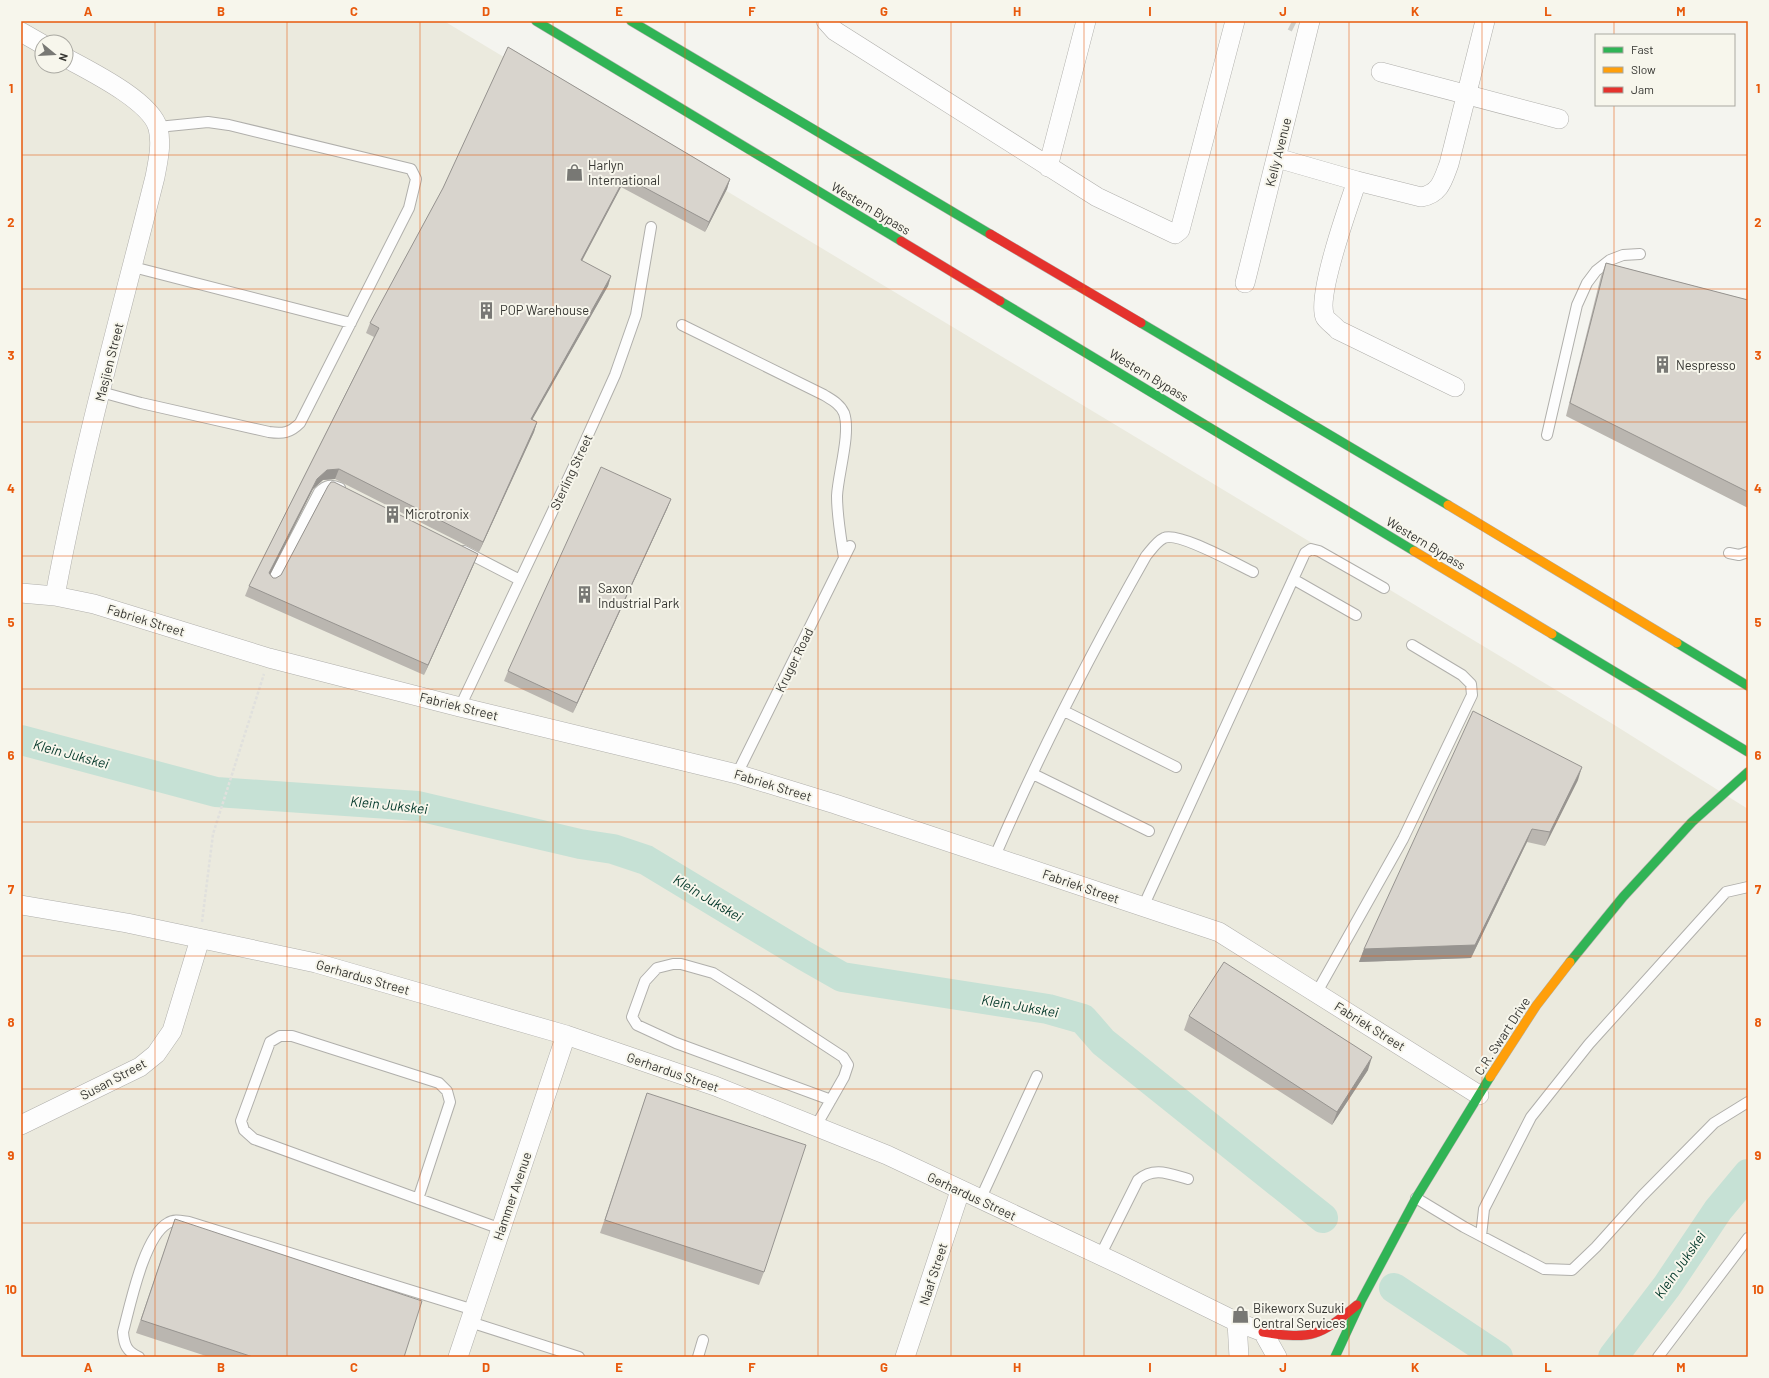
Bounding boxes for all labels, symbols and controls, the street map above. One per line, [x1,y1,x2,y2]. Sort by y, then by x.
text: A [84,3,93,19]
text: B [217,3,225,19]
text: C [350,3,358,19]
text: D [482,3,490,19]
text: E [615,3,623,19]
text: F [748,3,756,19]
text: G [880,3,888,19]
text: H [1013,3,1021,19]
text: I [1148,3,1152,19]
text: J [1279,3,1287,19]
text: K [1411,3,1419,19]
text: L [1544,3,1552,19]
text: M [1676,3,1686,19]
north arrow [34,34,74,74]
legend [1595,34,1735,106]
text: Fast [1631,42,1654,56]
text: N [57,52,71,63]
text: Slow [1631,62,1656,76]
text: 1 [9,80,13,96]
text: 1 [1756,80,1760,96]
text: Jam [1631,82,1654,96]
street label: Kelly Avenue [1262,116,1294,188]
place label: Harlyn International [588,157,660,188]
shop icon: Harlyn International [565,162,585,182]
street label: Western Bypass [828,178,914,238]
text: 2 [7,214,15,230]
text: 2 [1754,214,1762,230]
building icon: POP Warehouse [477,300,497,320]
place label: POP Warehouse [500,302,589,318]
street label: Masjien Street [91,321,127,403]
street label: Western Bypass [1106,345,1192,405]
text: 3 [7,347,15,363]
text: 3 [1754,347,1762,363]
building icon: Nespresso [1653,355,1673,375]
place label: Nespresso [1676,357,1736,373]
street label: Sterling Street [546,431,596,513]
text: 4 [7,480,15,496]
text: 4 [1754,480,1762,496]
building icon: Microtronix [382,504,402,524]
place label: Microtronix [405,506,469,522]
street label: Western Bypass [1383,513,1469,573]
place label: Saxon Industrial Park [598,580,680,611]
building icon: Saxon Industrial Park [575,585,595,605]
street label: Fabriek Street [105,601,187,639]
text: 5 [7,614,15,630]
text: 5 [1754,614,1762,630]
street label: Kruger Road [772,625,816,695]
street label: Fabriek Street [418,689,500,723]
water label: Klein Jukskei [31,735,111,772]
text: 6 [8,747,15,763]
text: 6 [1755,747,1762,763]
street label: Fabriek Street [732,766,814,804]
water label: Klein Jukskei [349,792,429,817]
street label: Fabriek Street [1040,865,1122,907]
water label: Klein Jukskei [671,870,746,925]
text: 7 [8,881,15,897]
text: 7 [1755,881,1762,897]
street label: Gerhardus Street [314,956,412,998]
water label: Klein Jukskei [980,990,1060,1021]
street label: C.R. Swart Drive [1471,994,1533,1078]
street label: Fabriek Street [1332,998,1408,1054]
text: 8 [7,1014,15,1030]
text: 8 [1754,1014,1762,1030]
street label: Gerhardus Street [625,1049,721,1095]
street label: Susan Street [77,1055,149,1103]
text: 9 [8,1147,15,1163]
text: 9 [1755,1147,1762,1163]
street label: Hammer Avenue [489,1150,535,1242]
street label: Gerhardus Street [925,1168,1019,1224]
water label: Klein Jukskei [1650,1228,1709,1301]
street label: Naaf Street [915,1241,951,1307]
text: 10 [5,1281,17,1297]
text: 10 [1752,1281,1764,1297]
place label: Bikeworx Suzuki Central Services [1253,1300,1345,1331]
shop icon: Bikeworx Suzuki Central Services [1230,1305,1250,1325]
text: A [84,1359,93,1375]
text: B [217,1359,225,1375]
text: C [350,1359,358,1375]
text: D [482,1359,490,1375]
text: E [615,1359,623,1375]
text: F [748,1359,756,1375]
text: G [880,1359,888,1375]
text: H [1013,1359,1021,1375]
text: I [1148,1359,1152,1375]
text: J [1279,1359,1287,1375]
text: K [1411,1359,1419,1375]
text: L [1544,1359,1552,1375]
text: M [1676,1359,1686,1375]

